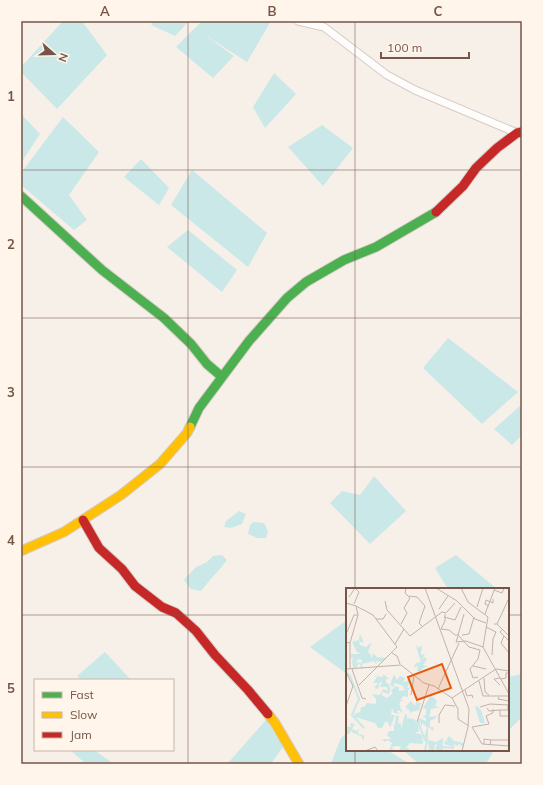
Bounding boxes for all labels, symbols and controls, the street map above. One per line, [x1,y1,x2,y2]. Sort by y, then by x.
text: A [100,3,110,19]
text: B [268,3,277,19]
text: C [434,3,443,19]
north arrow [34,34,74,74]
scale bar [381,34,469,60]
text: 100 m [387,40,422,55]
text: N [55,51,71,64]
text: 1 [7,88,15,104]
text: 2 [7,236,15,252]
text: 3 [7,384,15,400]
text: 4 [7,532,15,548]
inset map [346,588,509,751]
legend [34,679,174,751]
text: 5 [7,680,15,696]
text: Fast [70,687,94,702]
text: Slow [70,707,98,722]
text: Jam [70,727,92,742]

